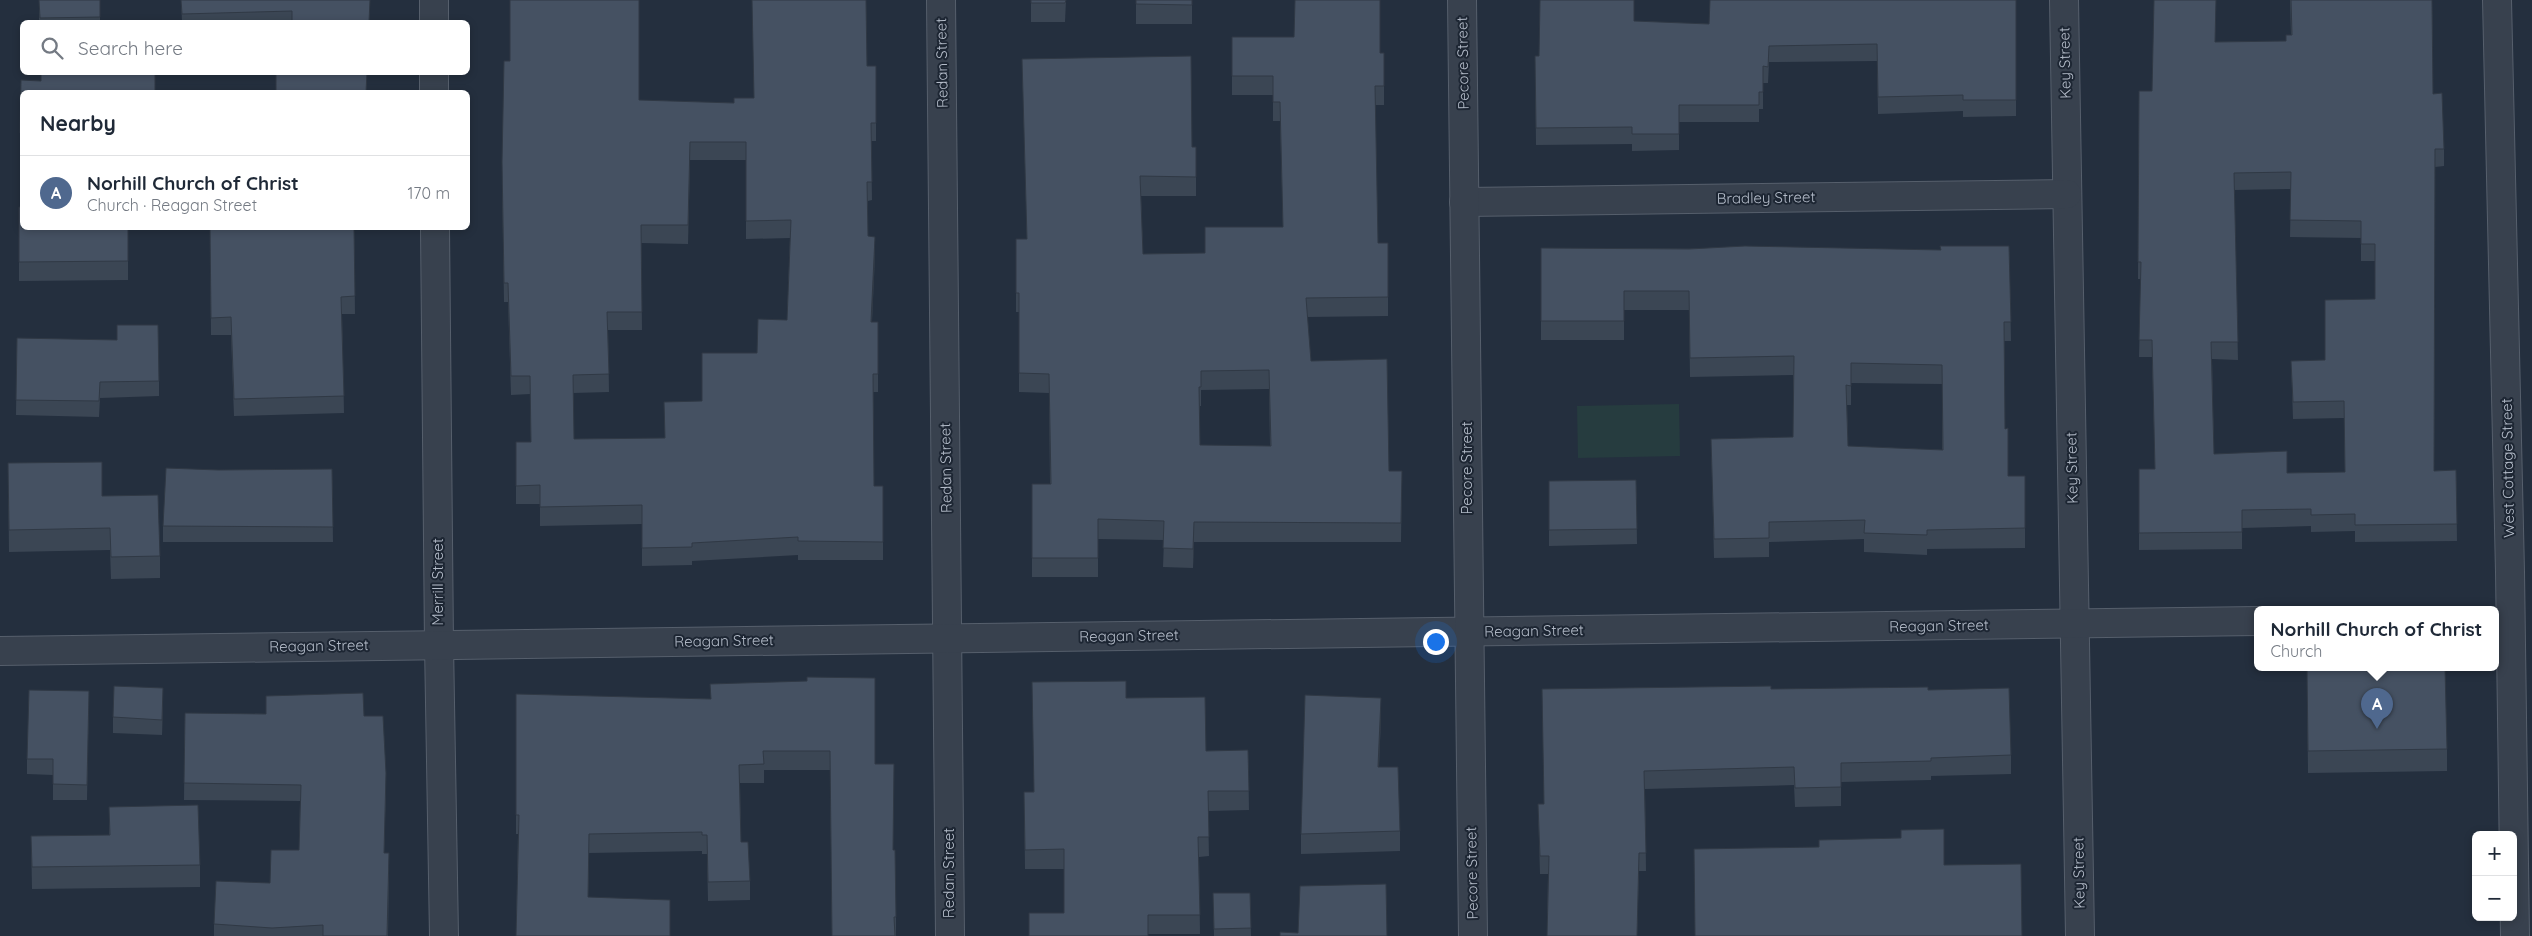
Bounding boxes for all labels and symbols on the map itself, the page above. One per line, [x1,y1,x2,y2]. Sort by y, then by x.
street label: Pecore Street [1452,16,1473,110]
street label: Redan Street [931,18,952,108]
street label: Key Street [2054,27,2075,99]
street label: Bradley Street [1716,187,1816,208]
street label: West Cottage Street [2497,398,2518,538]
street label: Pecore Street [1457,421,1476,515]
street label: Redan Street [935,423,956,513]
street label: Key Street [2061,432,2082,504]
street label: Merrill Street [428,538,447,626]
street label: Reagan Street [1889,615,1989,636]
street label: Reagan Street [1484,620,1584,641]
street label: Reagan Street [1079,625,1179,646]
your location [1423,629,1449,655]
street label: Reagan Street [674,630,774,651]
street label: Reagan Street [269,635,369,656]
pin: A [2361,688,2393,729]
street label: Pecore Street [1461,826,1482,920]
street label: Redan Street [939,828,958,918]
street label: Key Street [2068,837,2089,909]

